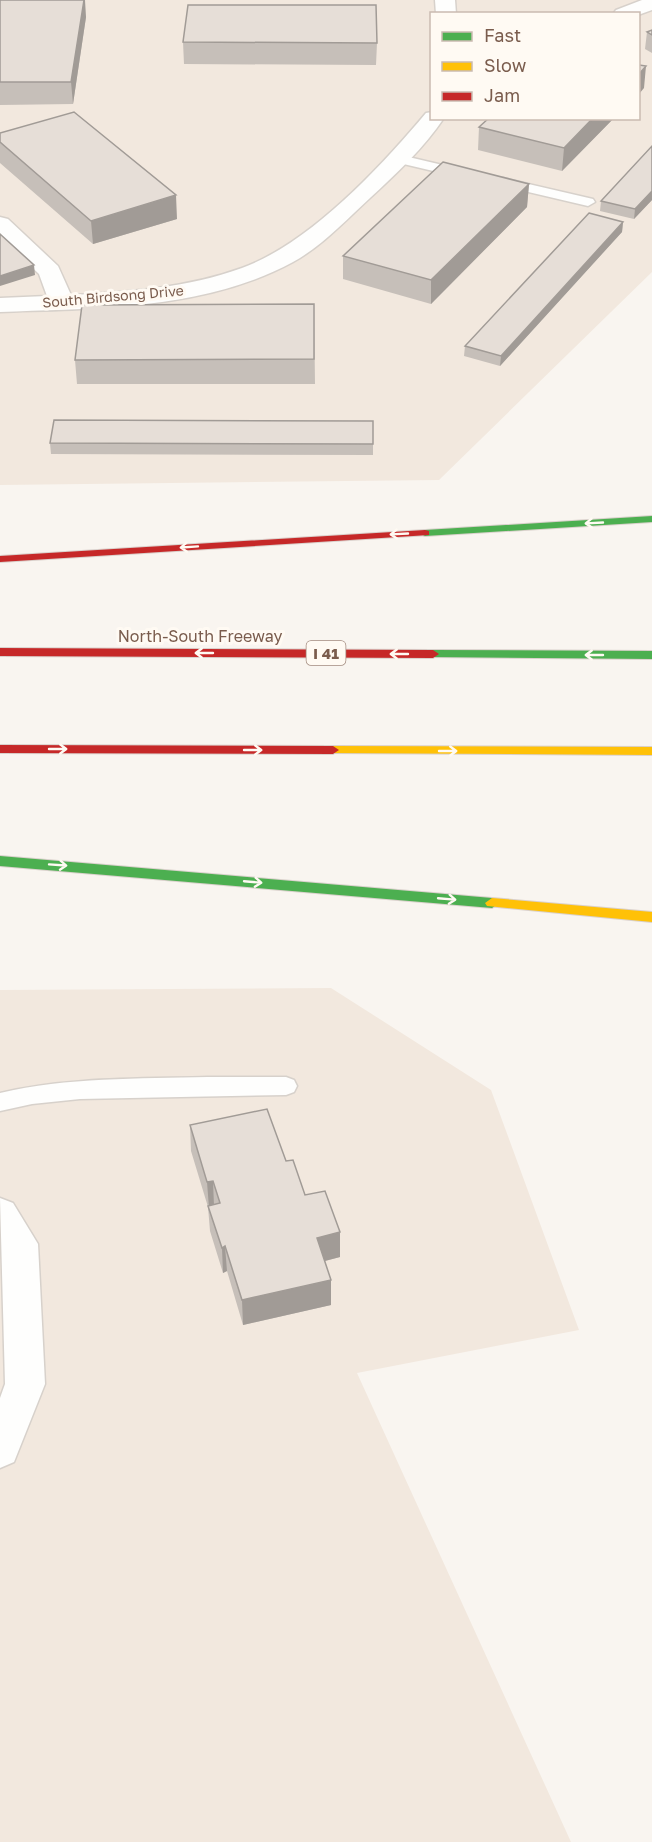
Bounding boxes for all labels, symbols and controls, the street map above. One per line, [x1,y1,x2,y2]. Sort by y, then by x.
legend [430,12,640,120]
text: Fast [484,24,521,46]
text: Slow [484,54,527,76]
text: Jam [484,84,520,106]
street label: South Birdsong Drive [42,281,184,311]
one-way arrow [584,517,604,528]
one-way arrow [389,528,409,539]
one-way arrow [180,541,199,552]
street label: North-South Freeway [118,626,282,646]
road number: I 41 [306,641,346,665]
one-way arrow [194,647,214,659]
one-way arrow [389,648,409,660]
one-way arrow [584,649,604,661]
one-way arrow [48,743,68,755]
one-way arrow [243,744,263,756]
one-way arrow [438,745,458,757]
one-way arrow [48,860,68,871]
one-way arrow [242,876,262,887]
one-way arrow [436,894,456,905]

